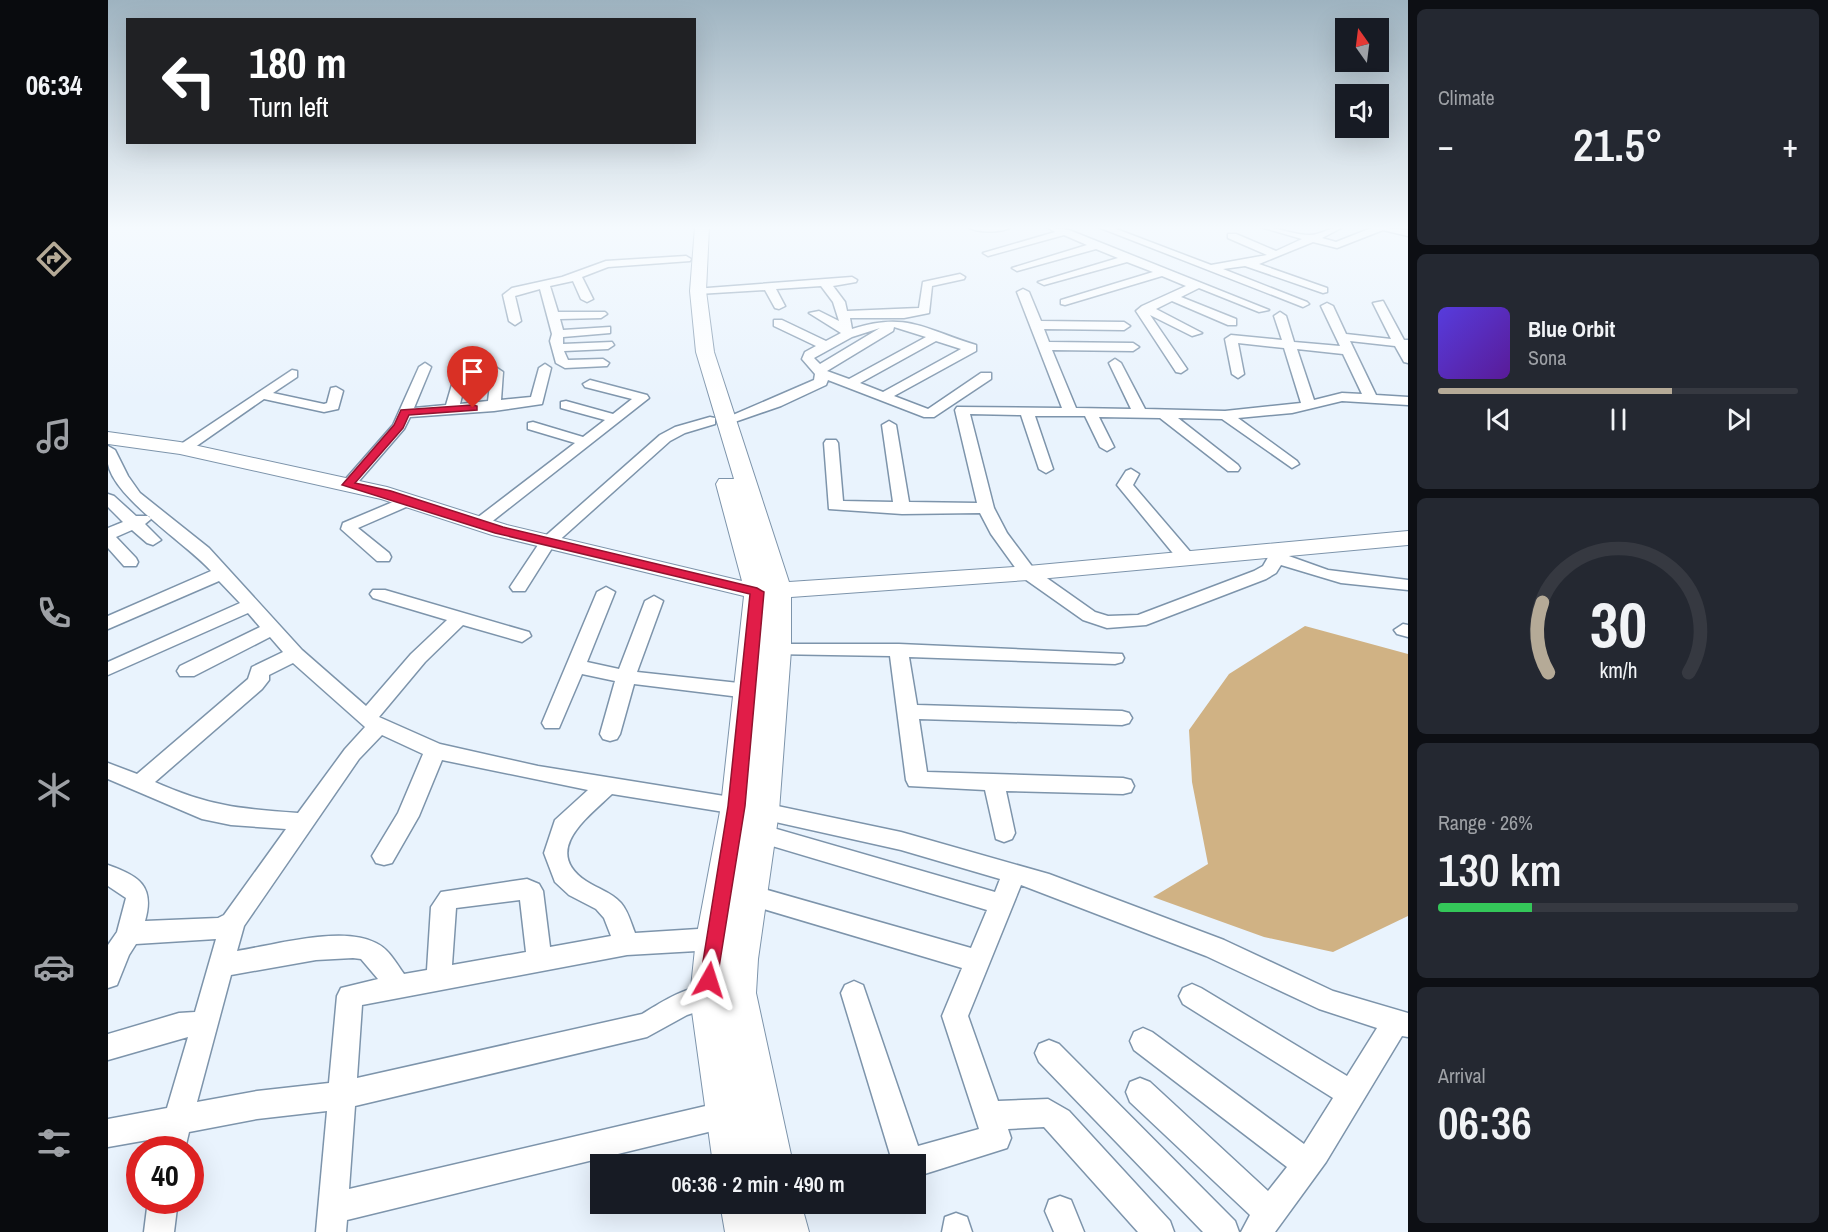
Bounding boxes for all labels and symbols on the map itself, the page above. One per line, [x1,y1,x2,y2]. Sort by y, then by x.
north arrow [1335,18,1389,72]
pin [447,346,498,408]
position arrow [677,948,741,1012]
speed limit sign: 40 [126,1136,204,1214]

